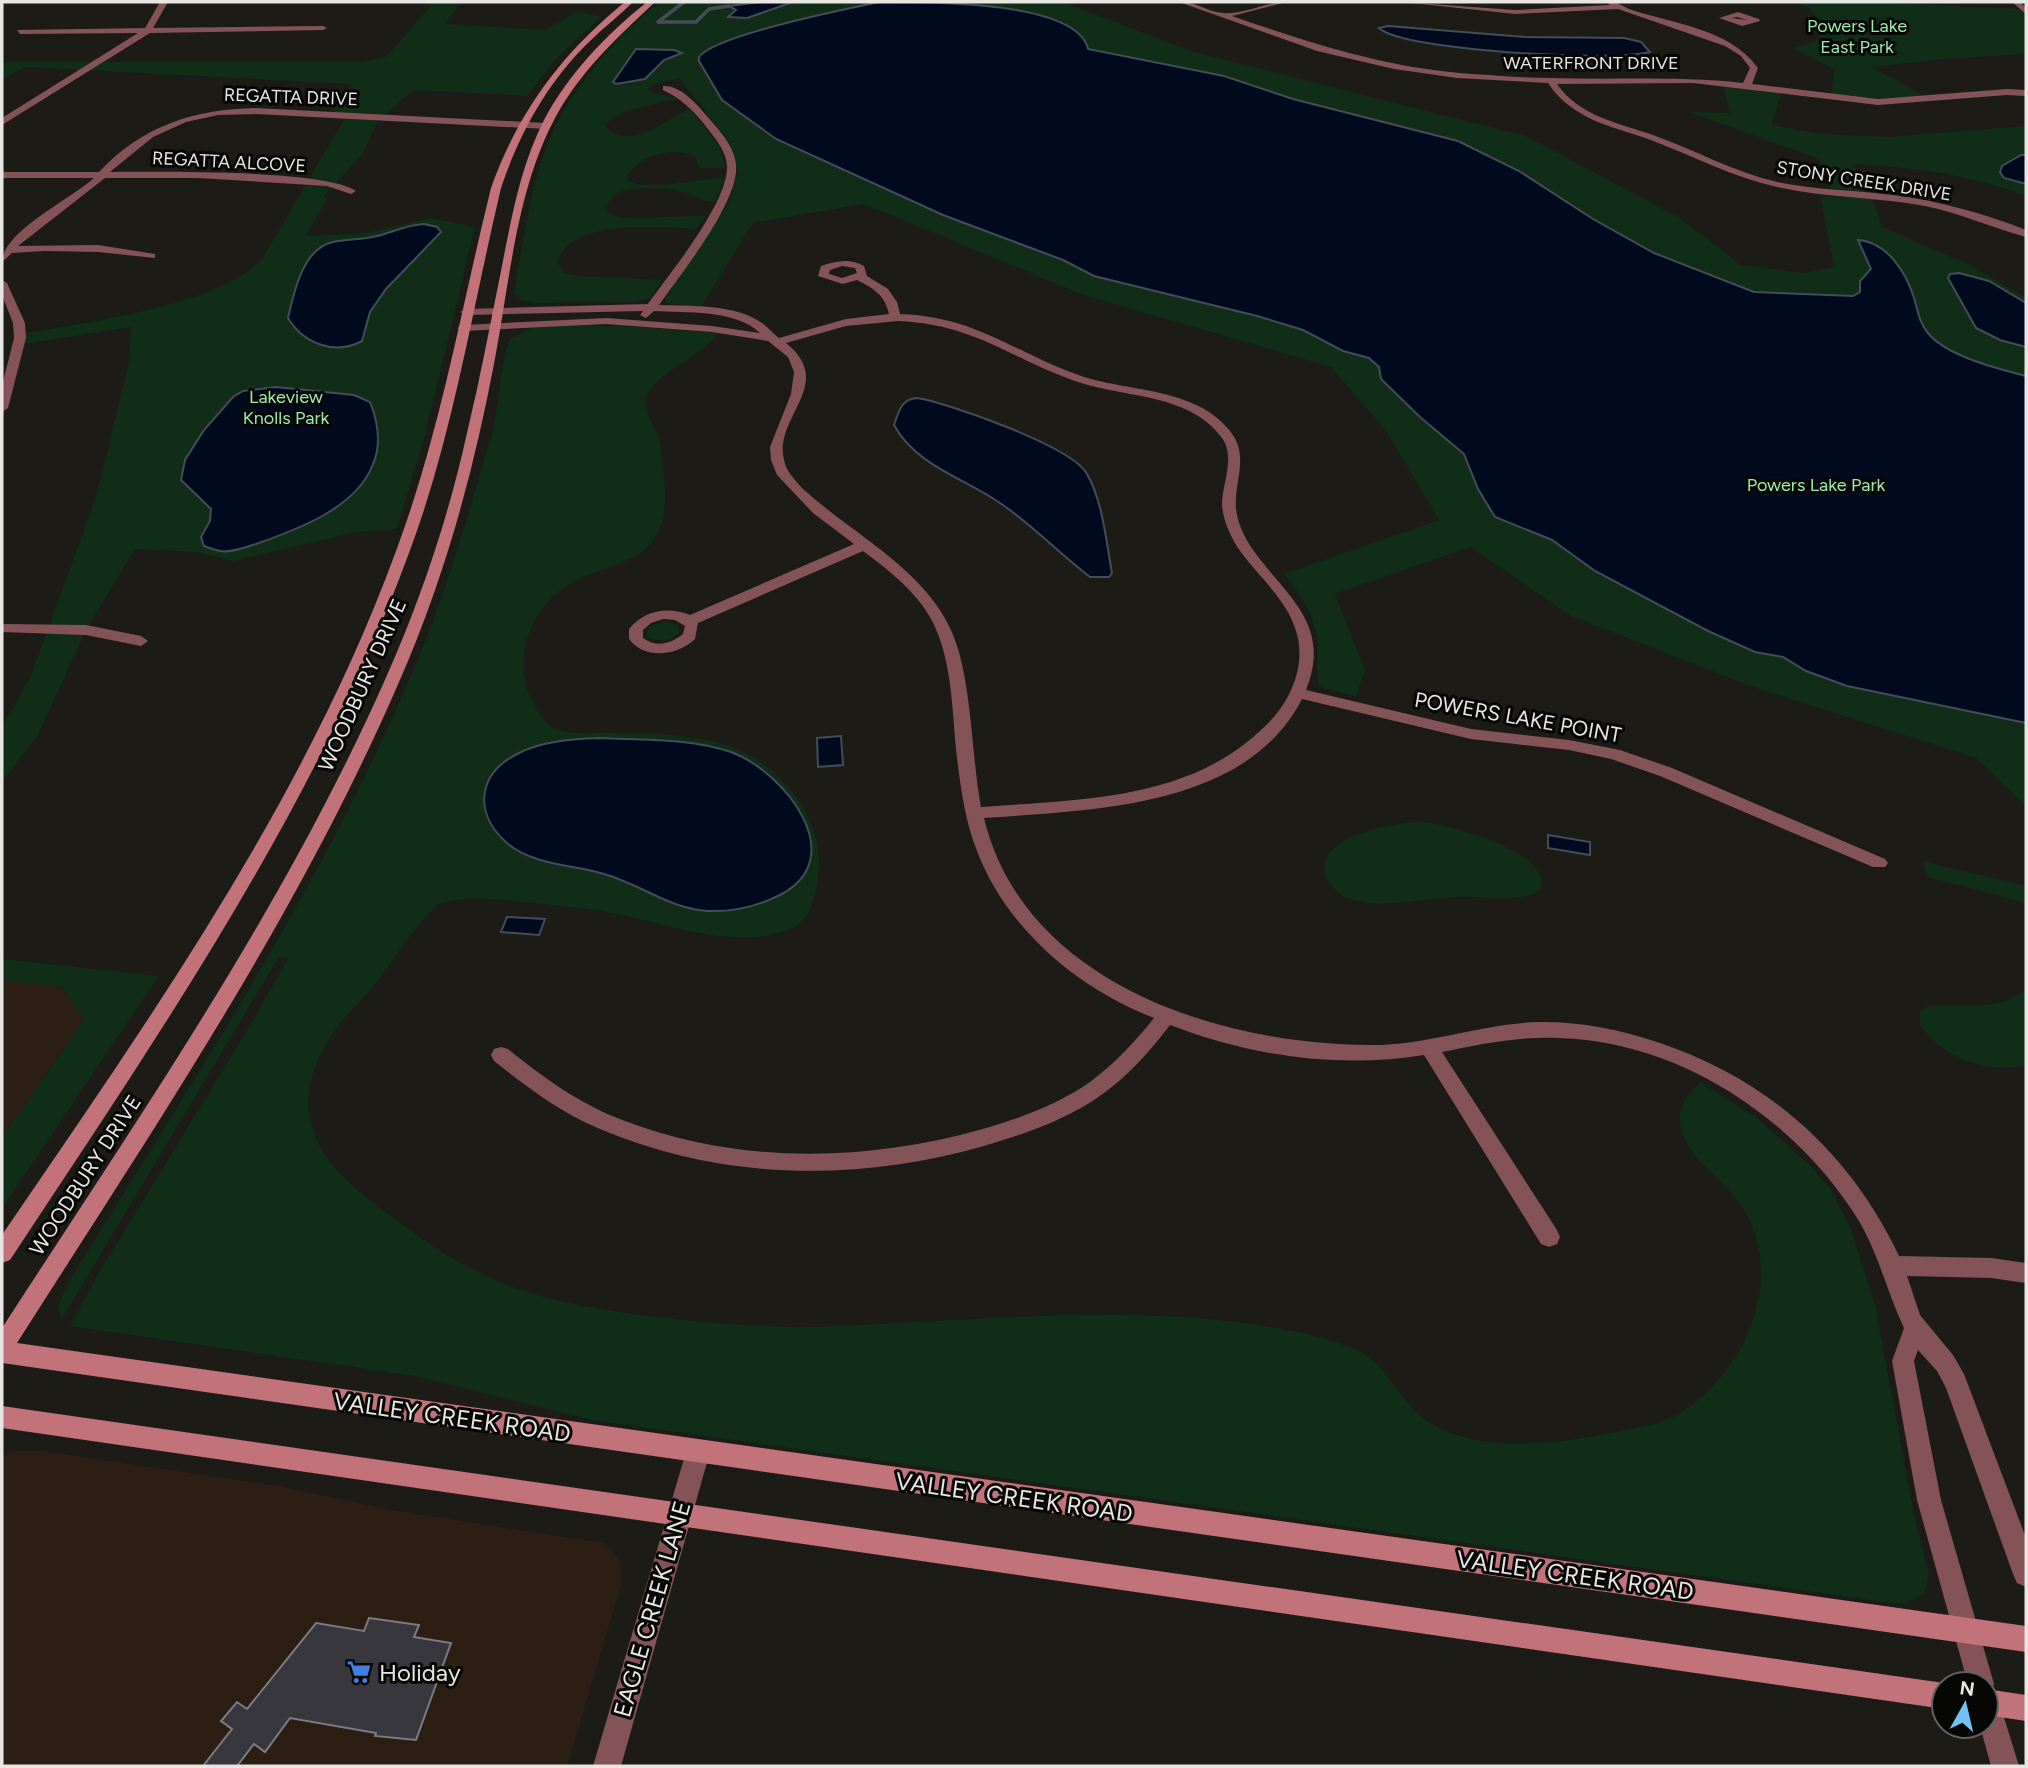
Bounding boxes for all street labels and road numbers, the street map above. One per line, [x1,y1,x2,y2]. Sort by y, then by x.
street label: WATERFRONT DRIVE [1503,52,1679,74]
street label: REGATTA DRIVE [223,84,359,110]
street label: REGATTA ALCOVE [151,147,307,177]
street label: STONY CREEK DRIVE [1775,156,1953,206]
street label: WOODBURY DRIVE [313,595,411,775]
street label: POWERS LAKE POINT [1413,686,1624,748]
street label: WOODBURY DRIVE [24,1090,146,1260]
street label: VALLEY CREEK ROAD [332,1386,572,1448]
street label: VALLEY CREEK ROAD [894,1466,1134,1528]
street label: EAGLE CREEK LANE [607,1498,697,1720]
street label: VALLEY CREEK ROAD [1455,1544,1695,1606]

